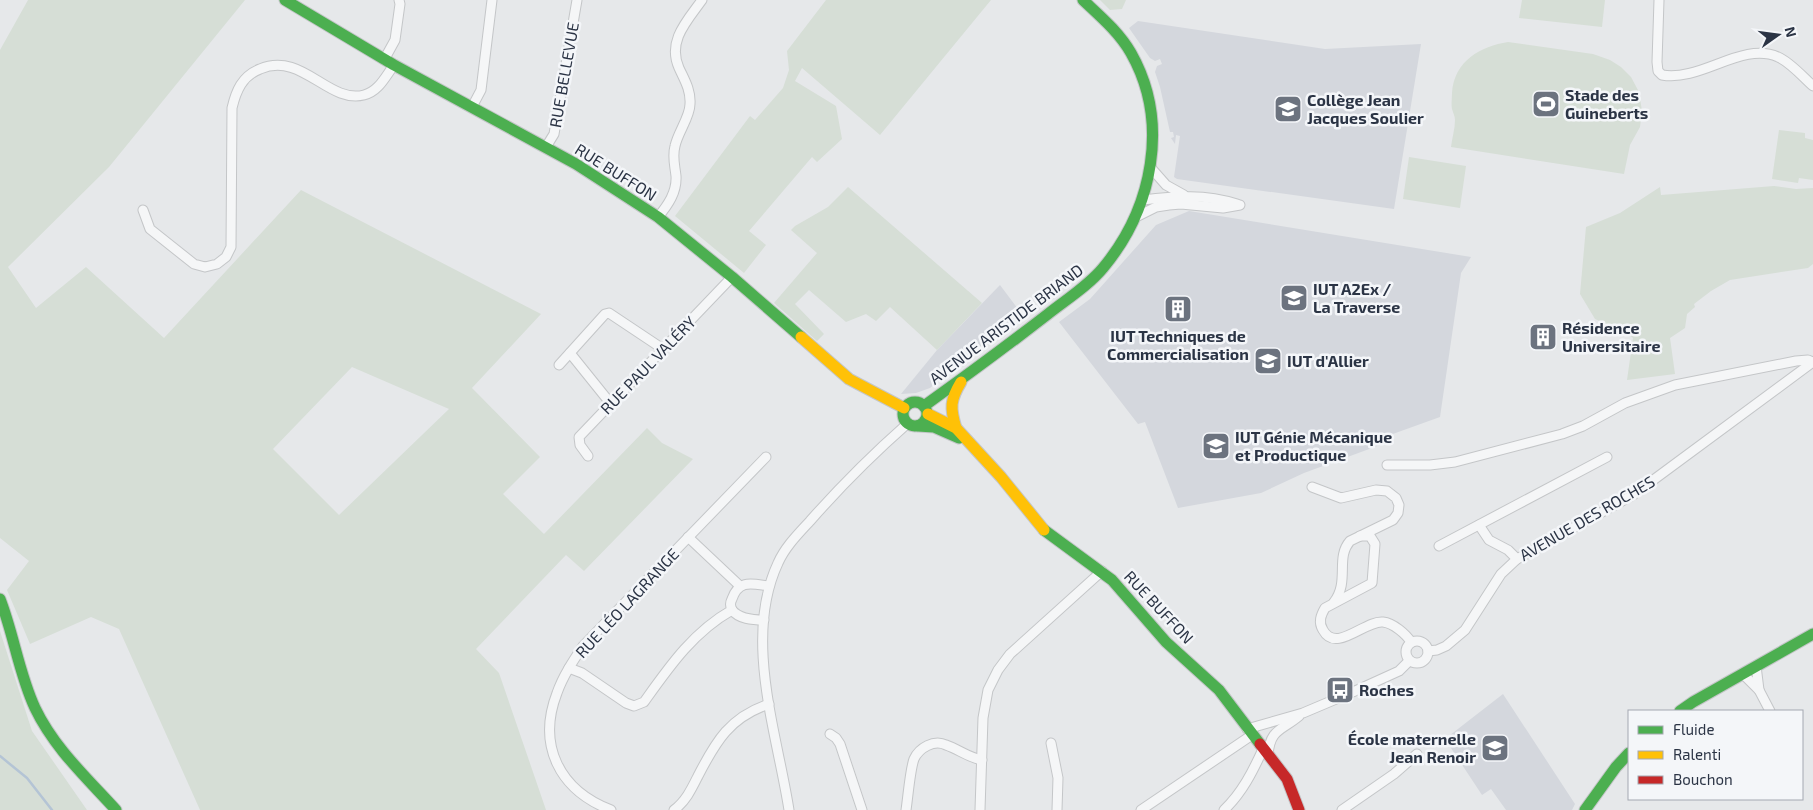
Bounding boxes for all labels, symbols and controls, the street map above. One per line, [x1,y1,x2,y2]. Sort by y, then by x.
north arrow [1753,10,1803,60]
street label: RUE BELLEVUE [545,21,582,129]
text: N [1782,25,1801,39]
place label: Stade des Guineberts [1565,85,1648,122]
sports icon: Stade des Guineberts [1531,89,1561,119]
place label: Collège Jean Jacques Soulier [1307,90,1424,127]
school or university icon: Collège Jean Jacques Soulier [1273,94,1303,124]
street label: RUE BUFFON [572,139,661,204]
street label: AVENUE ARISTIDE BRIAND [925,260,1086,388]
place label: IUT A2Ex / La Traverse [1313,279,1400,316]
school or university icon: IUT A2Ex / La Traverse [1279,283,1309,313]
building icon: IUT Techniques de Commercialisation [1163,294,1193,324]
street label: RUE PAUL VALÉRY [596,312,699,418]
place label: Résidence Universitaire [1562,318,1661,355]
building icon: Résidence Universitaire [1528,322,1558,352]
place label: IUT Techniques de Commercialisation [1107,326,1249,363]
school or university icon: IUT d'Allier [1253,346,1283,376]
place label: IUT d'Allier [1287,351,1369,370]
place label: IUT Génie Mécanique et Productique [1235,427,1392,464]
school or university icon: IUT Génie Mécanique et Productique [1201,431,1231,461]
street label: AVENUE DES ROCHES [1516,471,1658,564]
street label: RUE LÉO LAGRANGE [571,544,682,661]
street label: RUE BUFFON [1121,566,1198,647]
bus stop icon: Roches [1325,675,1355,705]
place label: Roches [1359,680,1414,699]
legend [1628,710,1803,800]
text: Fluide [1673,720,1714,738]
place label: École maternelle Jean Renoir [1348,729,1476,766]
school or university icon: École maternelle Jean Renoir [1480,733,1510,763]
text: Ralenti [1673,745,1721,763]
text: Bouchon [1673,770,1733,788]

